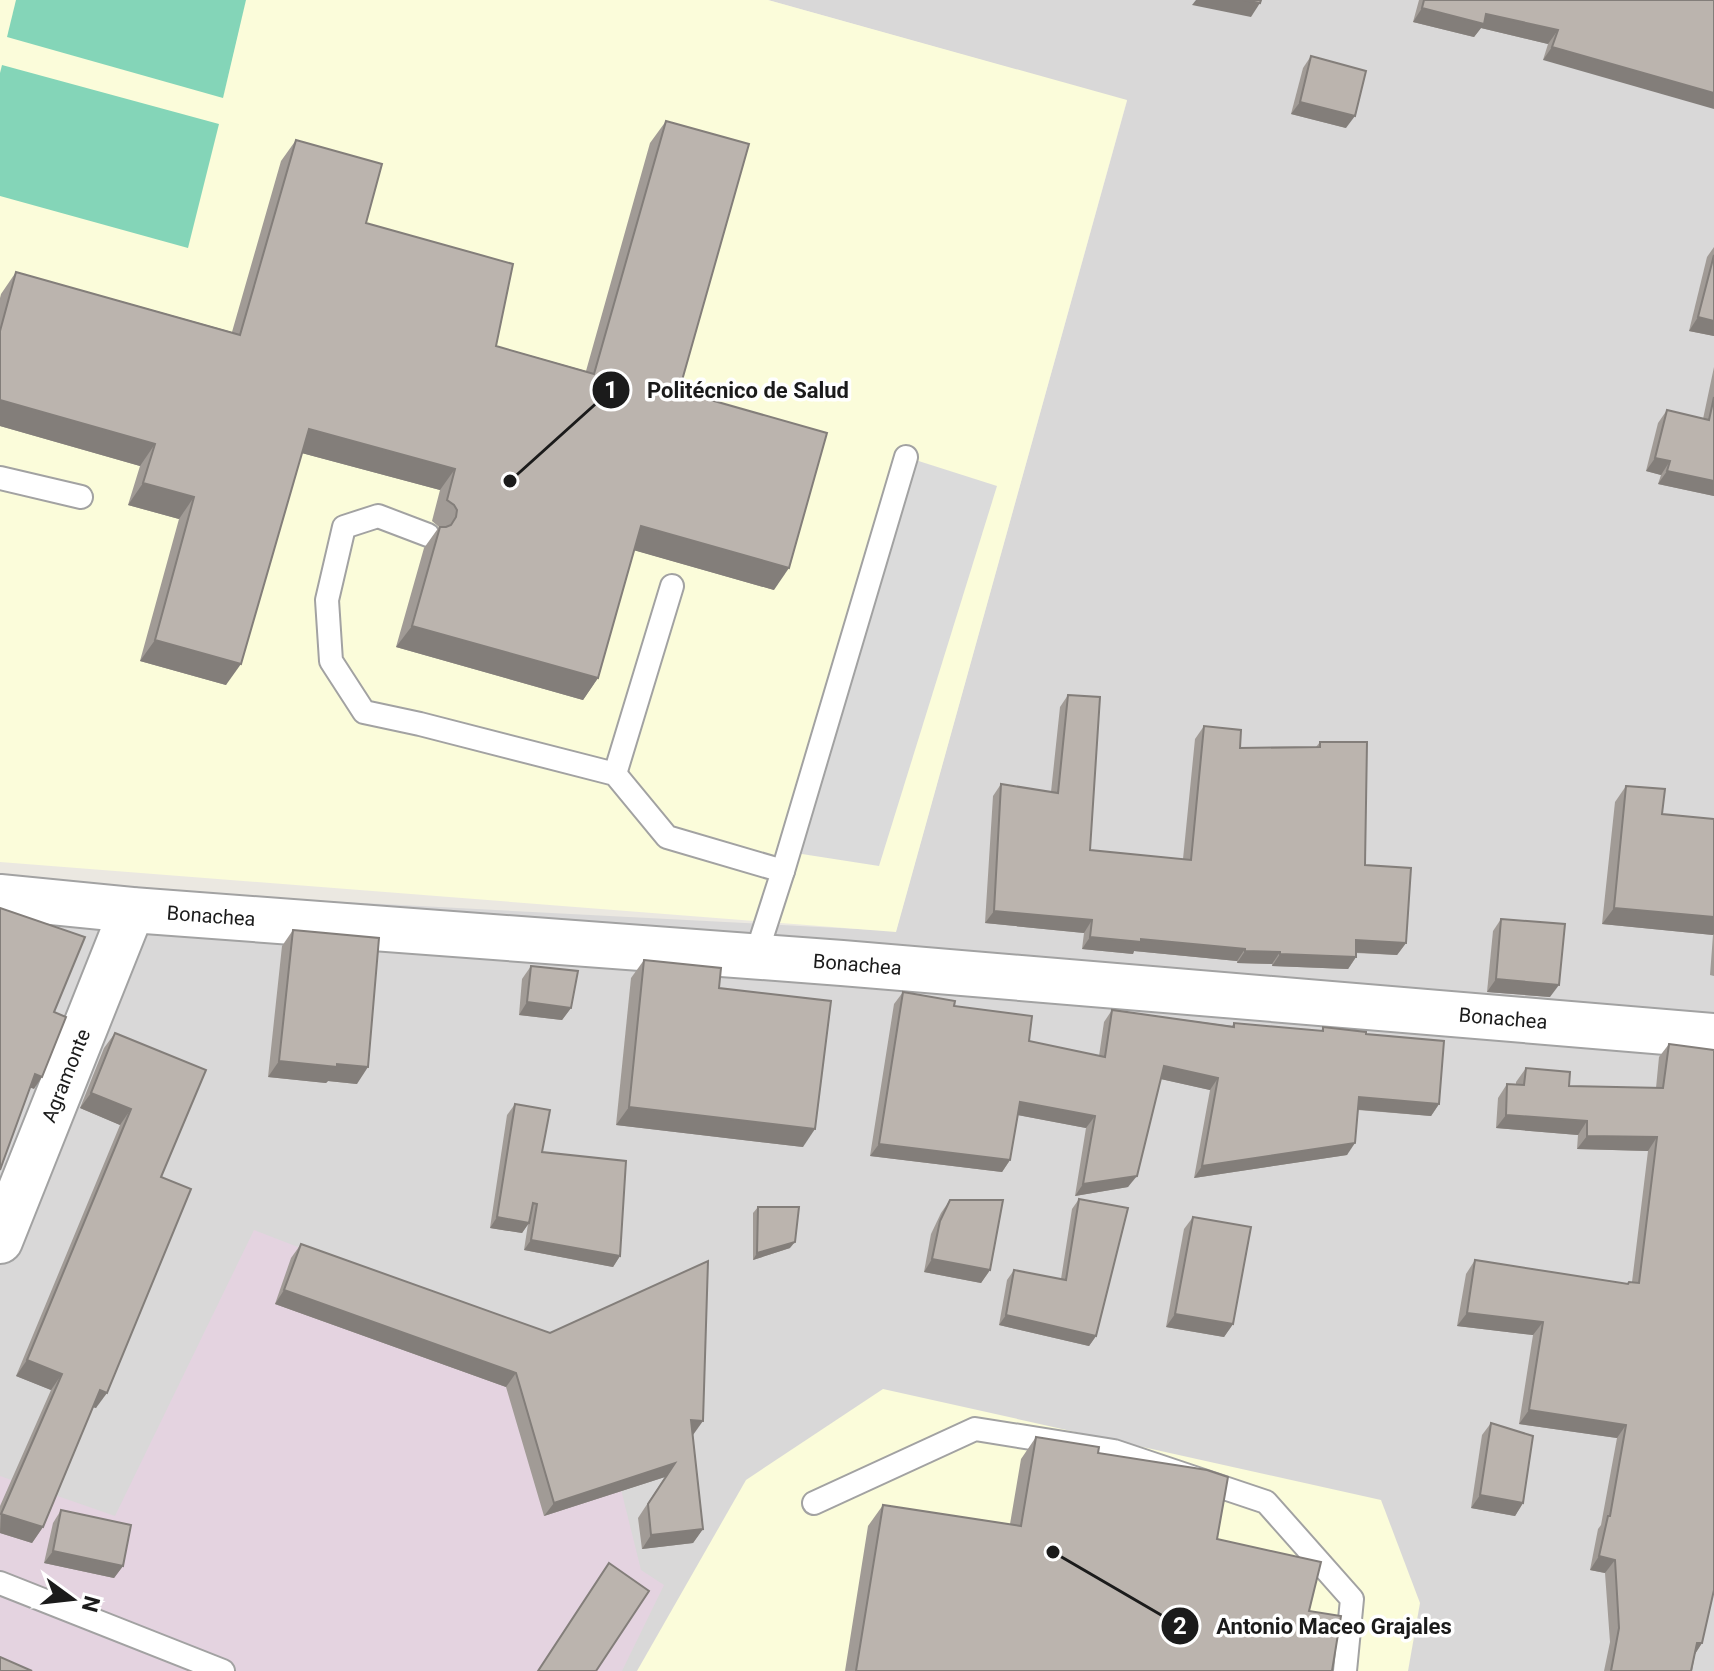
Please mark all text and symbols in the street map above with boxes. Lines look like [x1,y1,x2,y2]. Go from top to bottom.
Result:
callout: Politécnico de Salud [591,367,865,413]
text: 1 [604,376,618,404]
text: Politécnico de Salud [647,378,849,403]
street label: Bonachea [166,901,256,931]
street label: Bonachea [812,949,903,980]
street label: Bonachea [1458,1003,1548,1034]
street label: Agramonte [37,1025,95,1126]
north arrow [32,1559,112,1639]
text: N [77,1593,105,1615]
callout: Antonio Maceo Grajales [1160,1603,1468,1649]
text: 2 [1173,1612,1187,1640]
text: Antonio Maceo Grajales [1216,1614,1452,1639]

